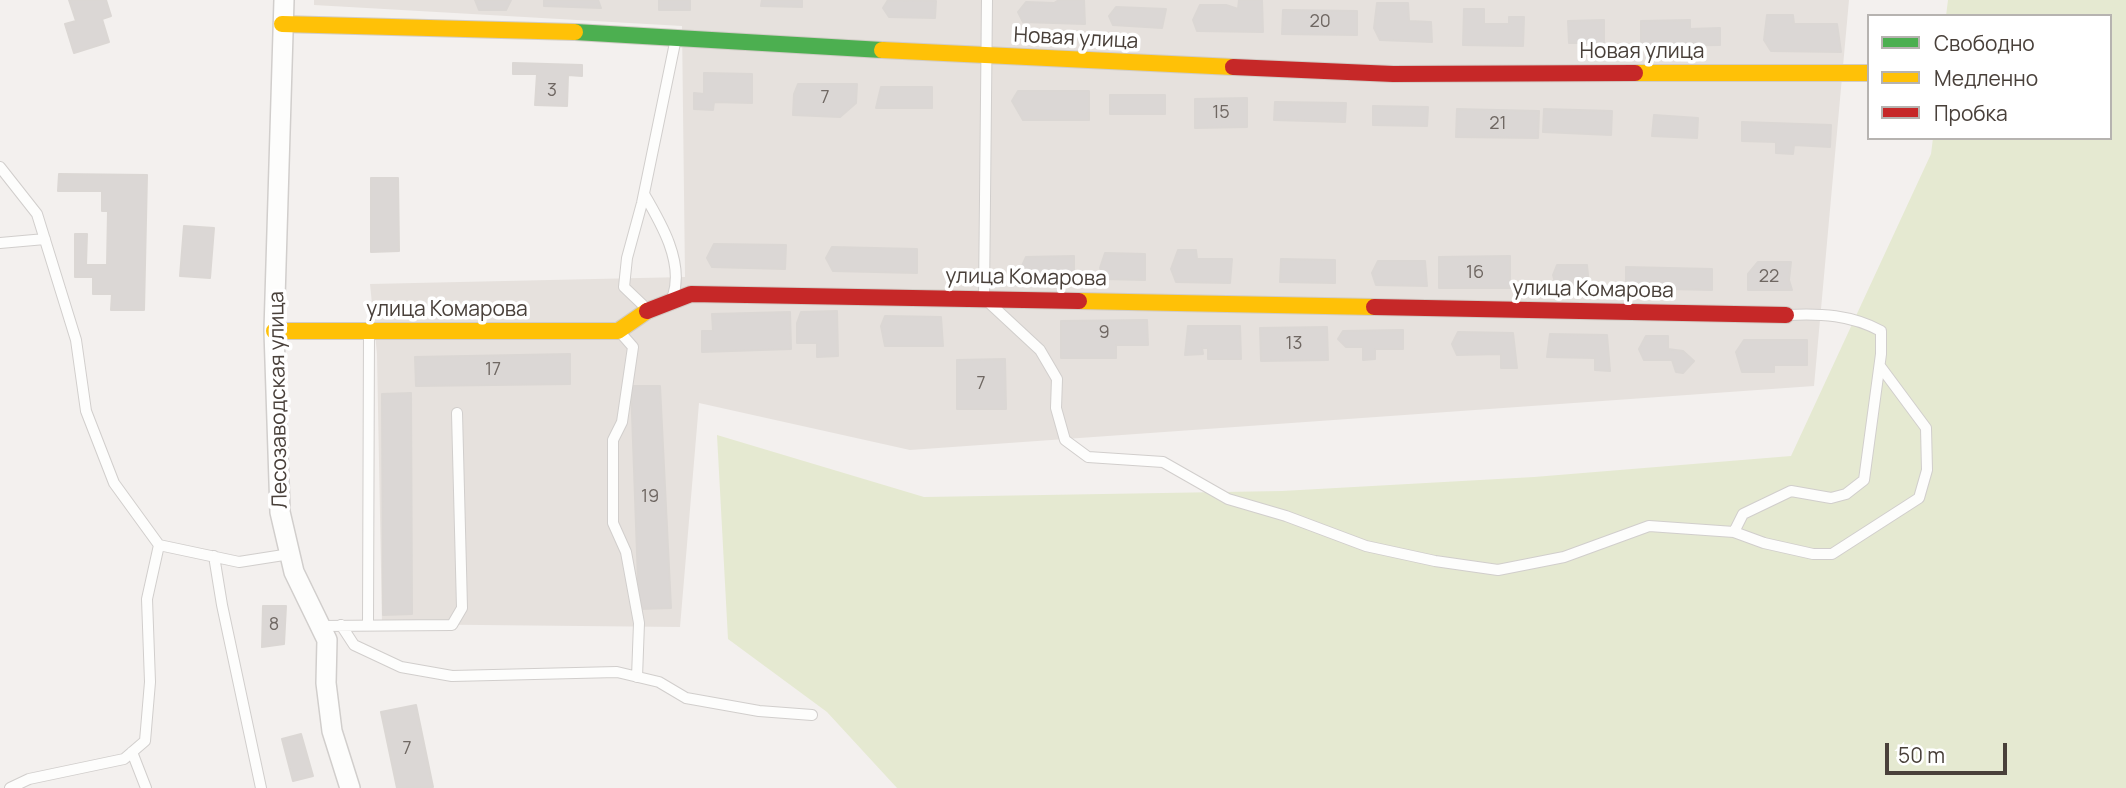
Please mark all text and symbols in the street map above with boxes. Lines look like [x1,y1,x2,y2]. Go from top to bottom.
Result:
house number: 20 [1309,11,1331,33]
legend [1867,14,2112,140]
street label: Новая улица [1013,23,1139,55]
text: Свободно [1934,29,2035,57]
street label: Новая улица [1580,39,1704,65]
text: Медленно [1934,64,2038,92]
house number: 3 [547,80,557,102]
house number: 7 [820,87,830,109]
text: Пробка [1934,99,2008,127]
house number: 15 [1212,102,1230,124]
house number: 21 [1489,113,1507,135]
house number: 16 [1466,262,1484,284]
street label: улица Комарова [945,264,1107,292]
house number: 22 [1759,266,1779,288]
street label: улица Комарова [1512,276,1674,304]
street label: Лесозаводская улица [265,291,293,509]
street label: улица Комарова [366,297,528,323]
house number: 9 [1098,322,1110,344]
house number: 13 [1286,333,1302,355]
house number: 17 [485,359,501,381]
house number: 7 [976,373,986,395]
house number: 19 [641,486,659,508]
house number: 8 [269,614,279,636]
scale bar [1888,728,2010,772]
house number: 7 [402,738,412,760]
text: 50 m [1898,741,1945,769]

